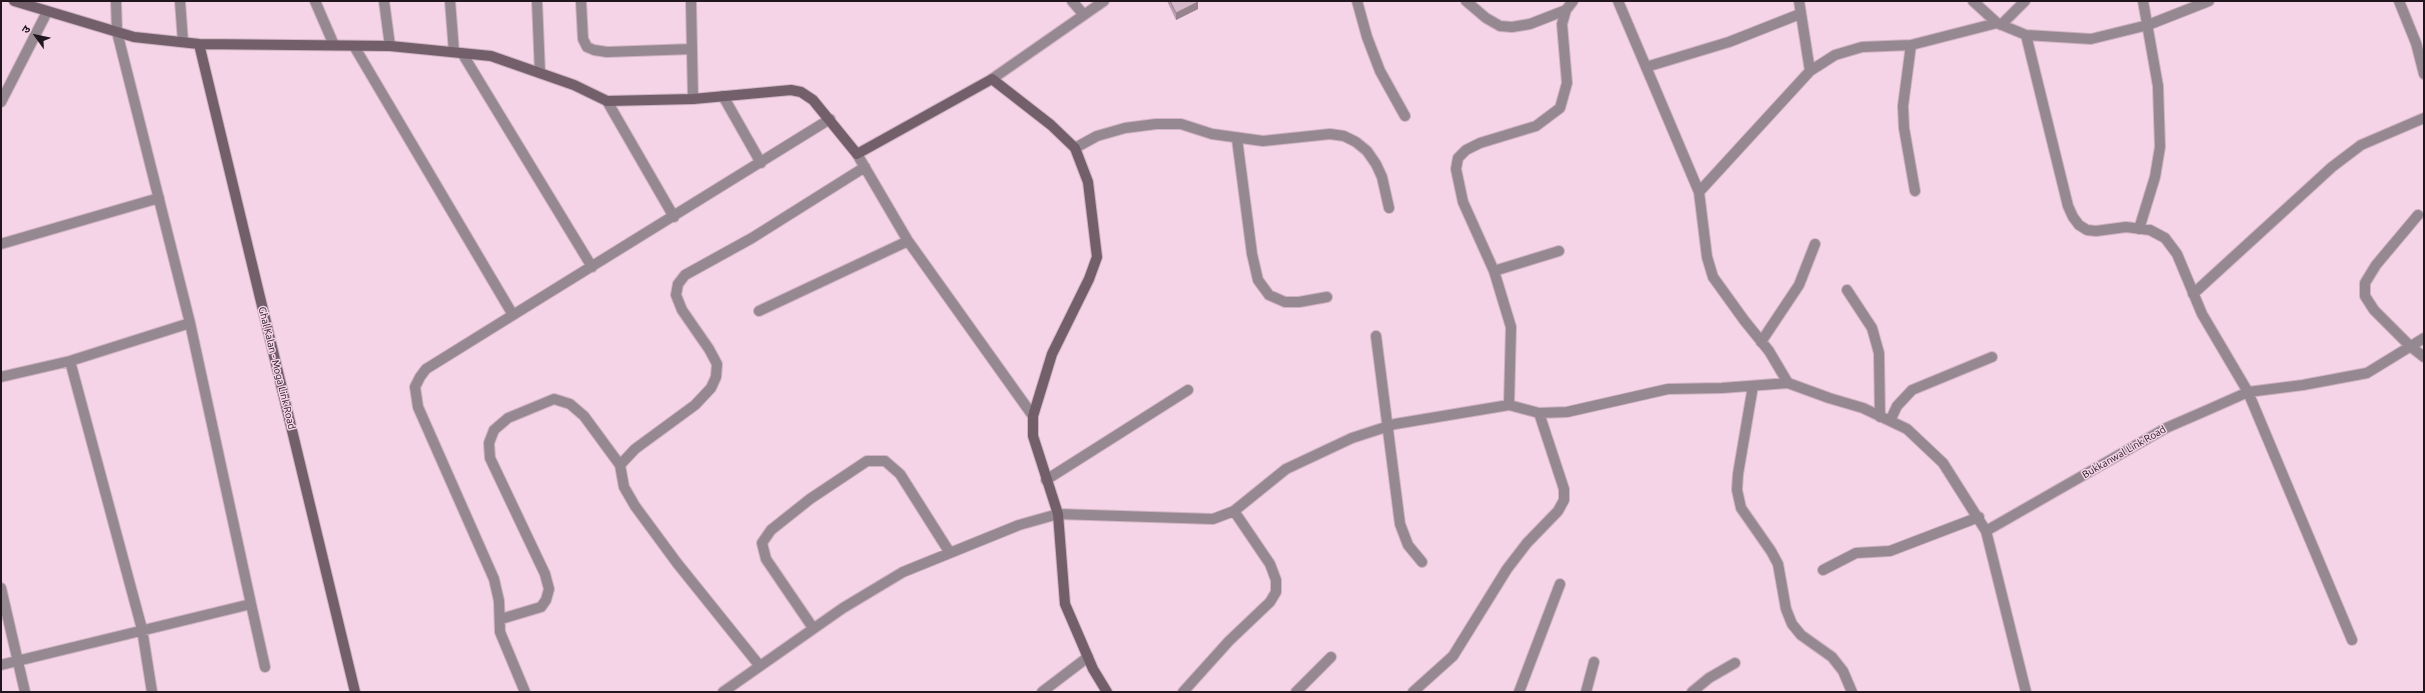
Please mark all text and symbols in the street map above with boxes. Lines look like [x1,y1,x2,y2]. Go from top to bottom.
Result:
north arrow [16,16,56,56]
text: उ [19,23,33,35]
street label: Ghal Kalan - Moga Link Road [256,305,298,431]
street label: Bukkanwal Link Road [2080,423,2168,481]

